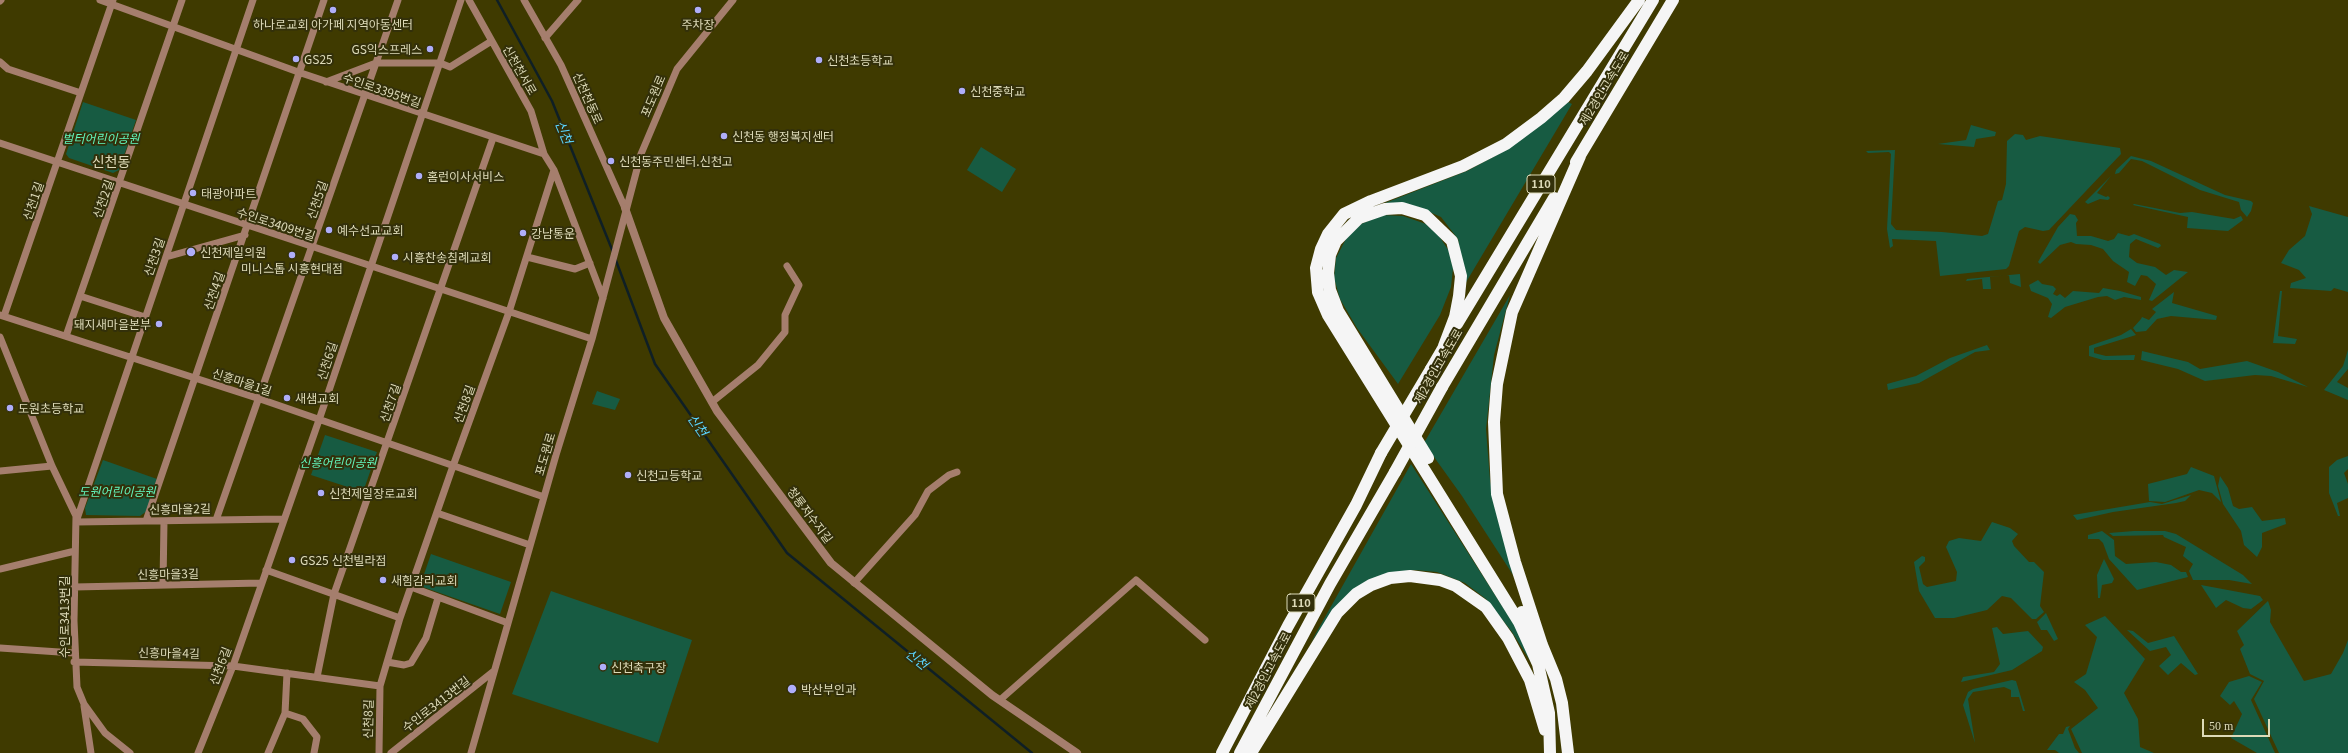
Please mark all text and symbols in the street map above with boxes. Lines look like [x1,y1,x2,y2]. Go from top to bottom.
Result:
marker: 하나로교회 아가페 지역아동센터 [328,5,338,15]
marker: 주차장 [693,5,703,15]
place label: 하나로교회 아가페 지역아동센터 [253,17,413,31]
place label: 주차장 [681,17,715,31]
place label: GS익스프레스 [351,42,422,56]
street label: 신천천서로 [500,42,540,98]
marker: GS익스프레스 [425,44,435,54]
street label: 제2경인고속도로 [1576,48,1632,128]
place label: GS25 [304,52,333,66]
place label: 신천초등학교 [827,53,893,67]
marker: GS25 [291,54,301,64]
marker: 신천초등학교 [814,55,824,65]
street label: 수인로3395번길 [341,70,423,110]
street label: 신천천동로 [570,70,606,126]
street label: 포도원로 [638,73,668,119]
place label: 신천중학교 [970,84,1025,98]
marker: 신천중학교 [957,86,967,96]
water label: 신천 [552,118,576,146]
place label: 신천동 행정복지센터 [732,129,834,143]
park label: 벌터어린이공원 [62,131,140,145]
marker: 신천동 행정복지센터 [719,131,729,141]
district label: 신천동 [92,154,130,170]
place label: 신천동주민센터.신천고 [619,154,733,168]
marker: 신천동주민센터.신천고 [606,156,616,166]
place label: 홈런이사서비스 [427,169,504,183]
marker: 홈런이사서비스 [414,171,424,181]
road number: 110 [1527,175,1555,193]
street label: 신천2길 [90,178,116,220]
street label: 신천5길 [304,179,330,221]
street label: 신천1길 [20,180,46,222]
place label: 태광아파트 [201,186,256,200]
marker: 태광아파트 [188,188,198,198]
street label: 수인로3409번길 [235,205,317,243]
place label: 예수선교교회 [337,223,403,237]
marker: 예수선교교회 [324,225,334,235]
place label: 강남통운 [531,226,575,240]
marker: 강남통운 [518,228,528,238]
street label: 신천3길 [141,236,167,278]
place label: 신천제일의원 [200,245,266,259]
marker: 신천제일의원 [185,246,197,258]
marker: 미니스톱 시흥현대점 [287,250,297,260]
place label: 시흥찬송침례교회 [403,250,491,264]
marker: 시흥찬송침례교회 [390,252,400,262]
place label: 미니스톱 시흥현대점 [241,261,343,275]
street label: 신천4길 [201,270,227,312]
place label: 돼지새마을본부 [74,317,151,331]
marker: 돼지새마을본부 [154,319,164,329]
street label: 제2경인고속도로 [1411,326,1465,406]
street label: 신천6길 [314,340,340,382]
street label: 신흥마을1길 [210,366,274,398]
street label: 신천7길 [377,382,403,424]
street label: 신천8길 [450,383,478,425]
place label: 새샘교회 [295,391,339,405]
marker: 새샘교회 [282,393,292,403]
place label: 도원초등학교 [18,401,84,415]
marker: 도원초등학교 [5,403,15,413]
water label: 신천 [685,411,711,439]
street label: 포도원로 [532,431,558,477]
park label: 신흥어린이공원 [299,455,377,469]
place label: 신천고등학교 [636,468,702,482]
marker: 신천고등학교 [623,470,633,480]
park label: 도원어린이공원 [78,484,156,498]
street label: 청룡저수지길 [784,484,836,546]
place label: 신천제일장로교회 [329,486,417,500]
marker: 신천제일장로교회 [316,488,326,498]
street label: 신흥마을2길 [149,501,211,517]
place label: GS25 신천빌라점 [300,553,387,567]
marker: GS25 신천빌라점 [287,555,297,565]
street label: 신흥마을3길 [137,566,199,582]
place label: 새힘감리교회 [391,573,457,587]
marker: 새힘감리교회 [378,575,388,585]
street label: 수인로3413번길 [57,576,71,658]
road number: 110 [1287,594,1315,612]
street label: 제2경인고속도로 [1242,630,1294,710]
street label: 신흥마을4길 [138,645,200,661]
street label: 신천6길 [206,645,234,687]
water label: 신천 [903,645,931,673]
place label: 신천축구장 [611,660,666,674]
marker: 신천축구장 [598,662,608,672]
street label: 수인로3413번길 [399,673,473,735]
place label: 박산부인과 [801,682,856,696]
marker: 박산부인과 [786,683,798,695]
street label: 신천8길 [360,699,376,739]
scale bar [2204,711,2272,737]
text: 50 m [2209,719,2233,733]

